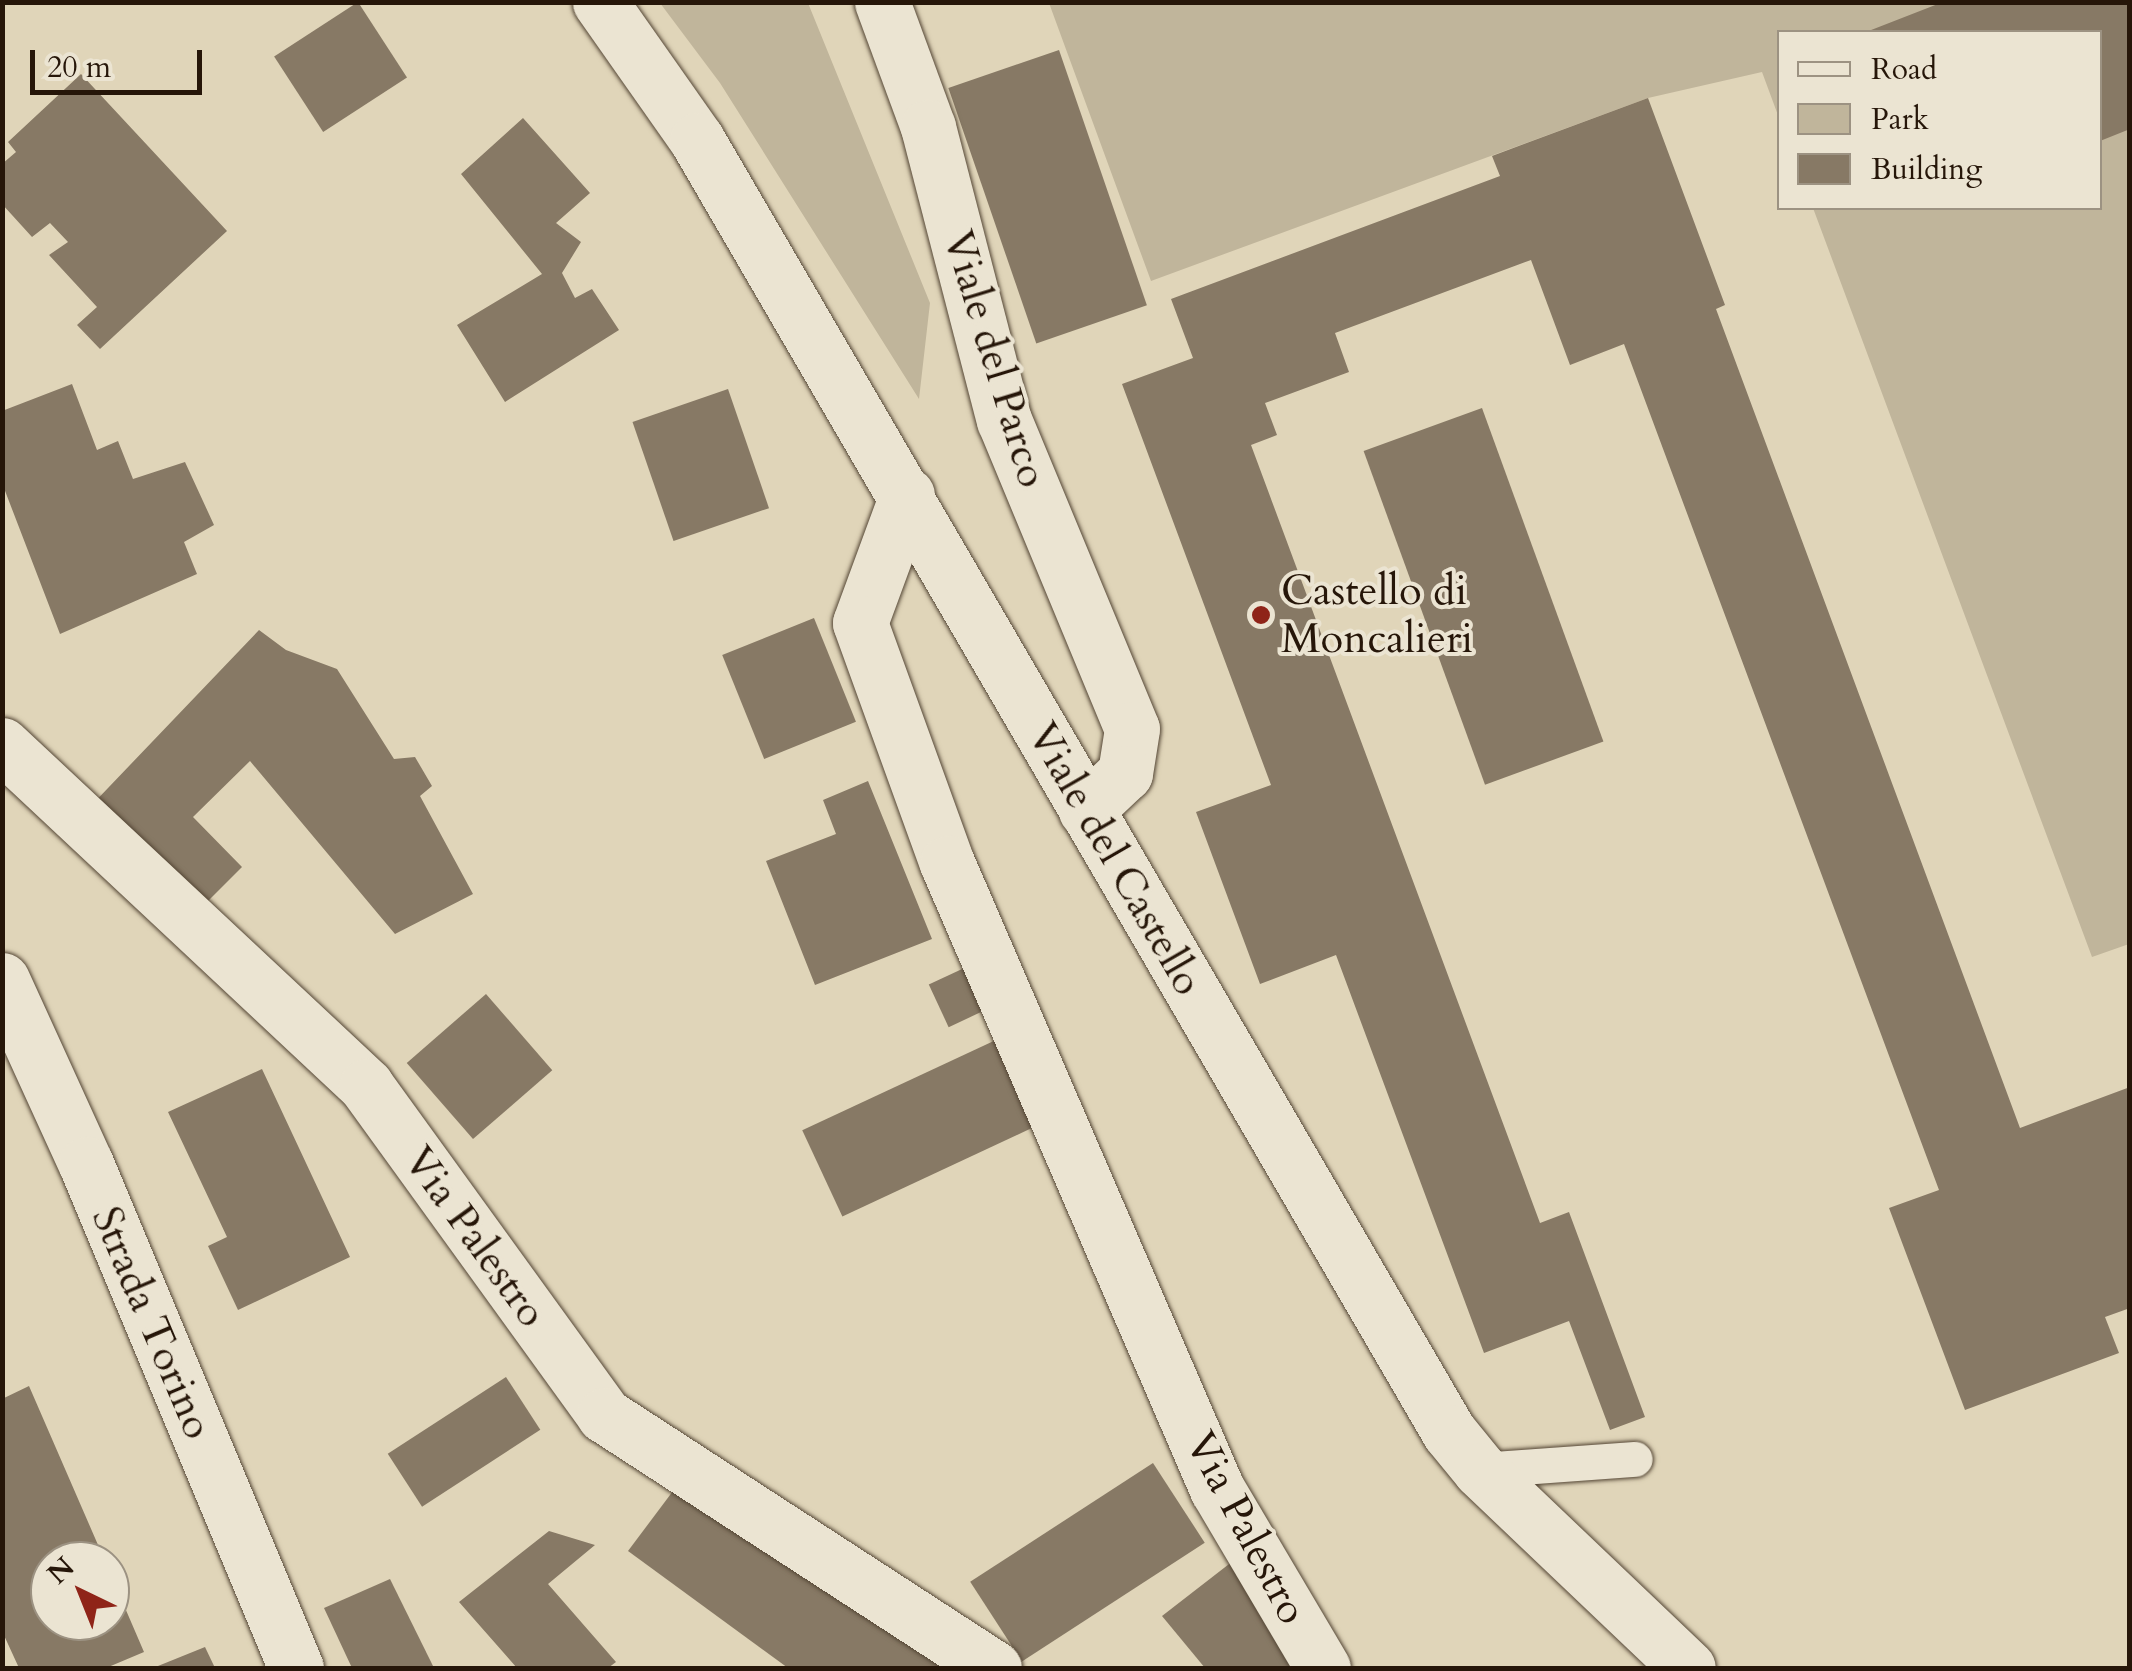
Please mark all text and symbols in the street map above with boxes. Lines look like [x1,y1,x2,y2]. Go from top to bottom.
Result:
scale bar [35,30,208,92]
legend [1777,30,2102,210]
text: 20 m [47,47,111,88]
text: Road [1871,49,1937,90]
text: Park [1871,99,1929,140]
text: Building [1871,149,1982,190]
street label: Viale del Parco [932,225,1058,493]
place label: Castello di Moncalieri [1281,566,1473,664]
marker: Castello di Moncalieri [1250,604,1272,626]
street label: Viale del Castello [1017,714,1213,1004]
street label: Via Palestro [393,1137,557,1337]
street label: Strada Torino [81,1200,223,1446]
street label: Via Palestro [1174,1423,1318,1633]
north arrow [30,1541,130,1641]
text: N [39,1548,83,1593]

